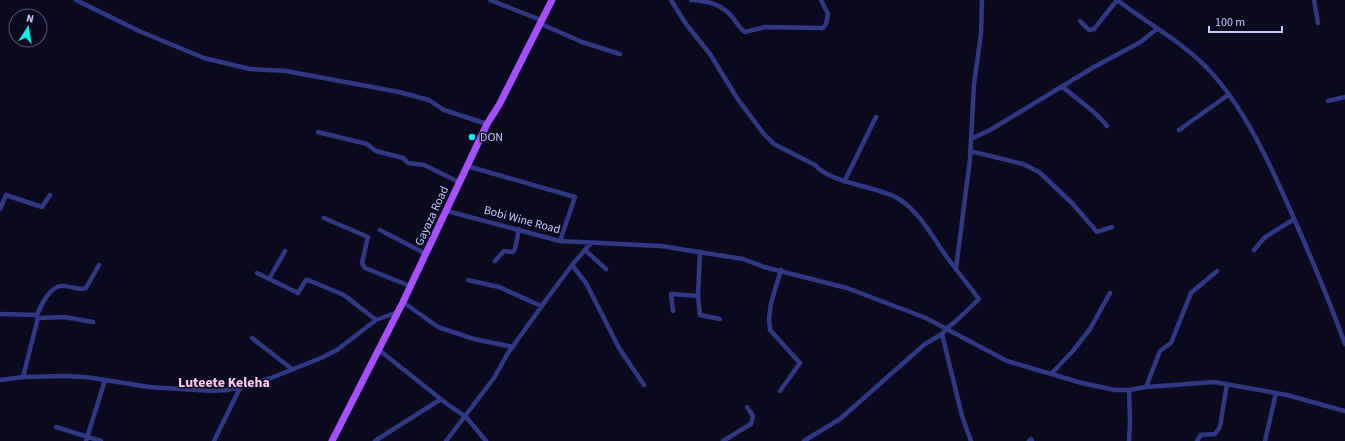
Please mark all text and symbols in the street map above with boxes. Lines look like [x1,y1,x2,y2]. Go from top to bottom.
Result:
north arrow [8,8,48,48]
scale bar [1209,8,1282,34]
text: N [25,11,35,27]
text: 100 m [1215,14,1245,31]
place label: DON [480,129,503,146]
marker: DON [467,132,477,142]
street label: Gayaza Road [411,183,453,249]
street label: Bobi Wine Road [482,202,562,238]
district label: Luteete Keleha [178,373,270,393]

